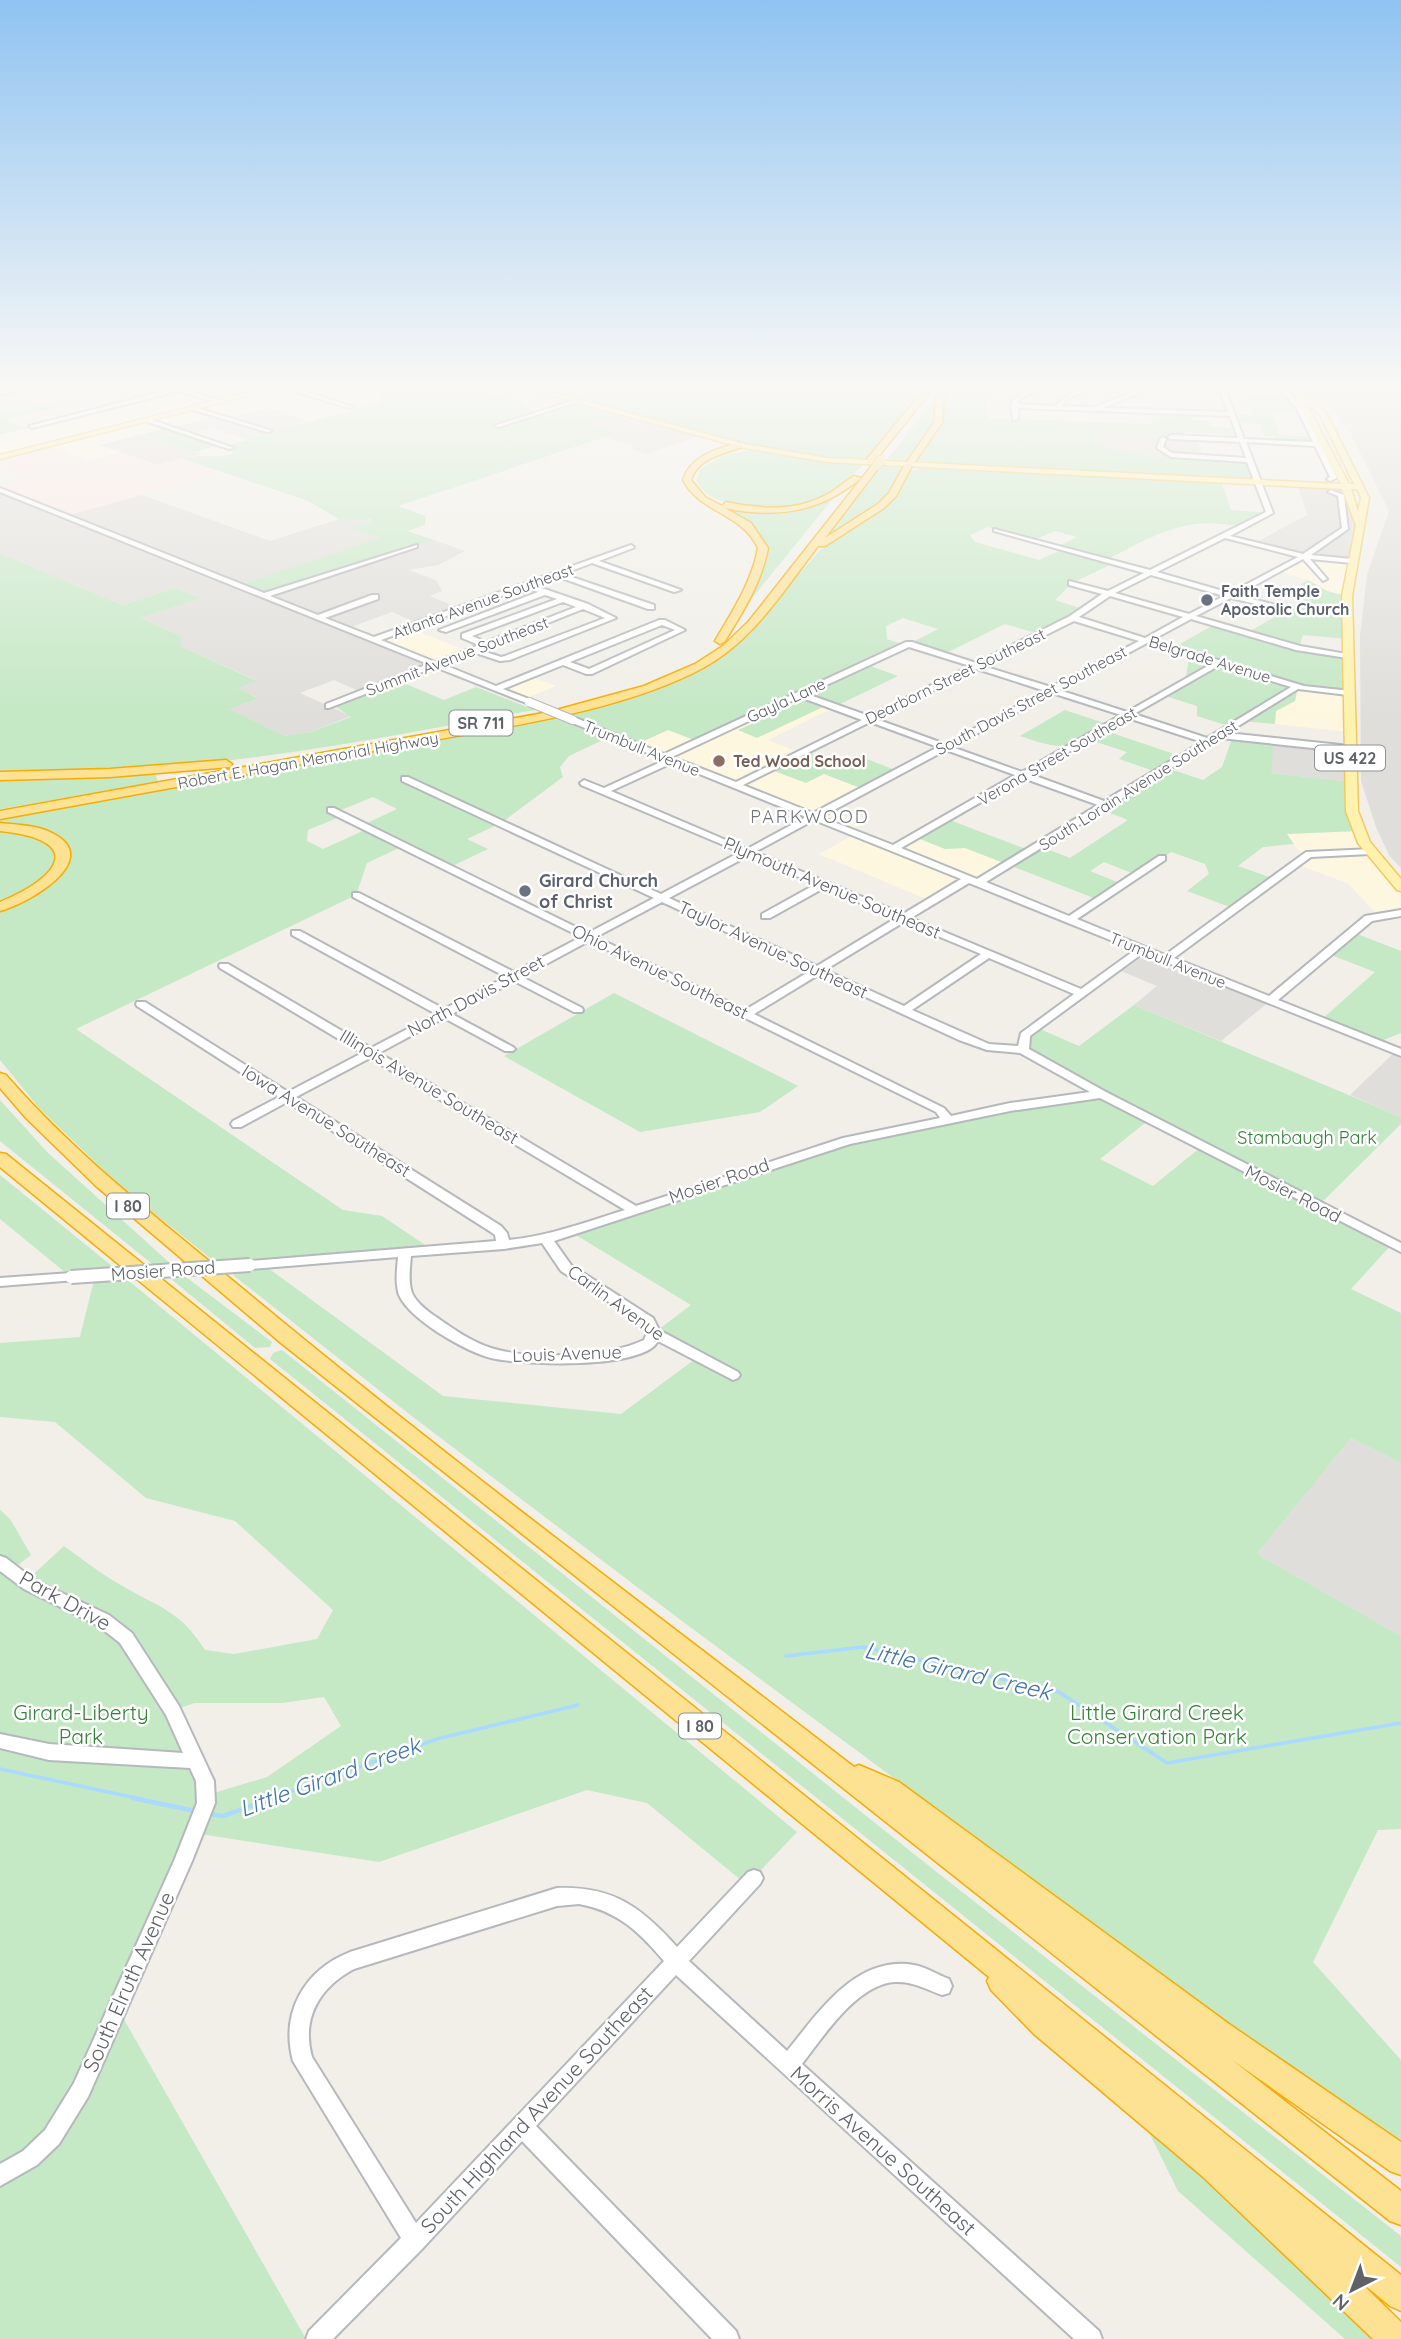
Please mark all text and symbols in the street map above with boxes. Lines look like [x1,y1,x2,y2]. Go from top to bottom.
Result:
street label: Atlanta Avenue Southeast [390,559,576,643]
place label: Faith Temple Apostolic Church [1221,581,1349,619]
marker: Faith Temple Apostolic Church [1199,592,1215,608]
street label: Summit Avenue Southeast [363,612,551,700]
street label: Dearborn Street Southeast [862,624,1048,728]
street label: Belgrade Avenue [1147,631,1273,687]
street label: South Davis Street Southeast [932,641,1130,759]
street label: Gayla Lane [744,673,828,727]
street label: Verona Street Southeast [974,702,1140,810]
road number: SR 711 [449,710,512,736]
street label: South Lorain Avenue Southeast [1035,715,1241,855]
street label: Trumbull Avenue [581,716,703,780]
street label: Robert E. Hagan Memorial Highway [176,727,440,793]
road number: US 422 [1315,746,1385,771]
place label: Ted Wood School [733,751,866,771]
marker: Ted Wood School [711,753,727,769]
district label: PARKWOOD [750,805,870,828]
street label: Plymouth Avenue Southeast [720,831,944,944]
place label: Girard Church of Christ [539,869,658,913]
marker: Girard Church of Christ [517,883,533,899]
street label: Taylor Avenue Southeast [675,895,872,1004]
street label: Ohio Avenue Southeast [568,919,752,1024]
street label: Trumbull Avenue [1107,928,1229,992]
street label: North Davis Street [403,950,548,1041]
street label: Illinois Avenue Southeast [336,1024,523,1149]
street label: Iowa Avenue Southeast [238,1059,415,1182]
park label: Stambaugh Park [1237,1126,1377,1149]
street label: Mosier Road [666,1153,772,1208]
street label: Mosier Road [1241,1160,1345,1228]
road number: I 80 [107,1194,149,1218]
street label: Mosier Road [110,1255,216,1286]
street label: Carlin Avenue [563,1260,669,1346]
street label: Louis Avenue [512,1340,622,1367]
street label: Park Drive [15,1564,116,1636]
water label: Little Girard Creek [862,1635,1056,1706]
park label: Girard-Liberty Park [13,1699,149,1749]
park label: Little Girard Creek Conservation Park [1067,1699,1247,1749]
road number: I 80 [679,1714,721,1738]
water label: Little Girard Creek [235,1730,426,1823]
street label: South Elruth Avenue [77,1887,180,2076]
street label: South Highland Avenue Southeast [415,1980,658,2238]
street label: Morris Avenue Southeast [785,2060,982,2241]
north arrow [1317,2255,1387,2325]
text: N [1327,2289,1354,2316]

